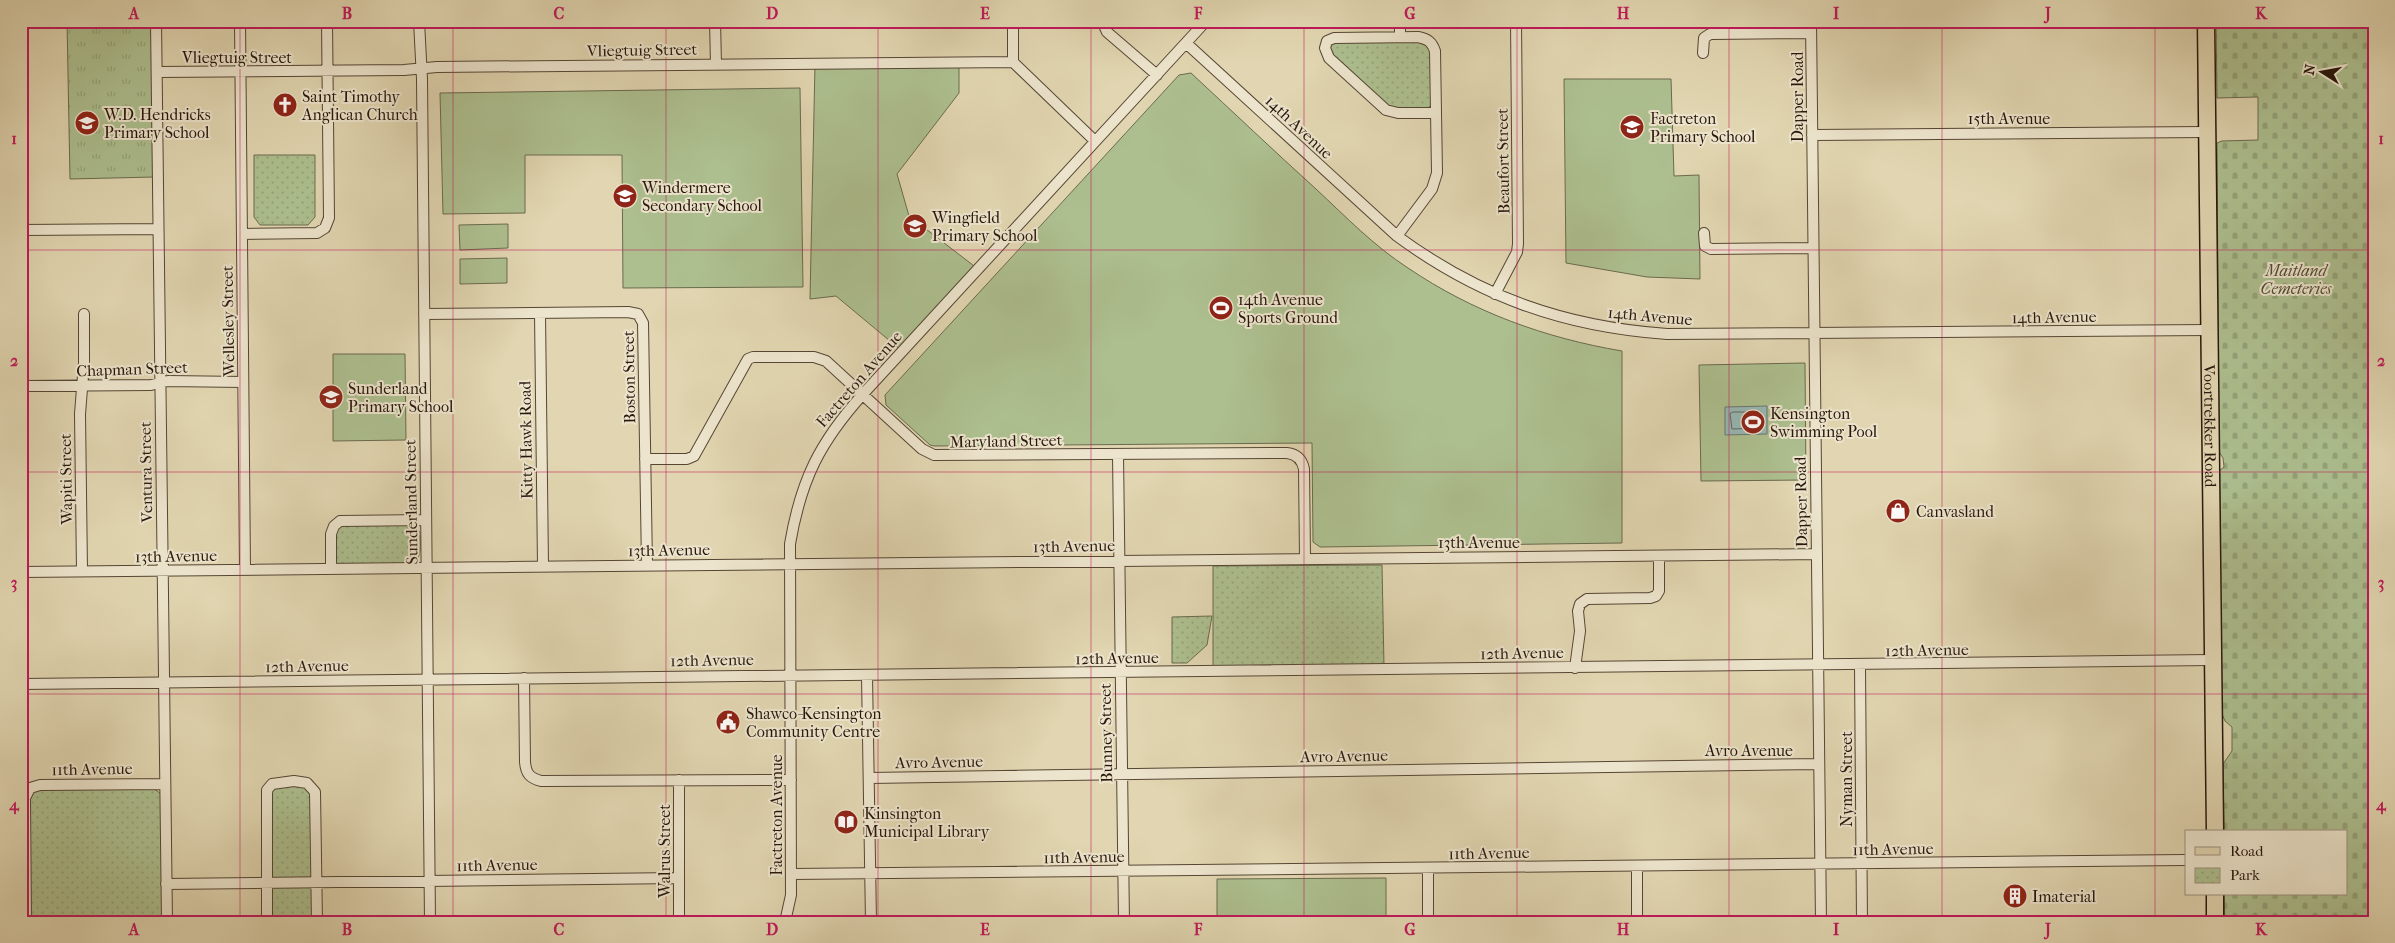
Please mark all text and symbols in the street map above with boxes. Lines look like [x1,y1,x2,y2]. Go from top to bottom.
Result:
text: A [128,4,140,23]
text: B [342,4,352,23]
text: C [554,4,565,23]
text: D [766,4,778,23]
text: E [980,4,990,23]
text: F [1193,4,1203,23]
text: G [1404,4,1416,23]
text: H [1617,4,1630,23]
text: I [1833,4,1840,23]
text: J [2043,4,2051,24]
text: K [2255,4,2268,23]
street label: Vliegtuig Street [586,40,697,60]
street label: Vliegtuig Street [181,48,292,67]
north arrow [2298,48,2348,98]
street label: Dapper Road [1788,51,1807,142]
text: N [2300,62,2319,76]
place label: Saint Timothy Anglican Church [301,87,418,124]
street label: 14th Avenue [1261,91,1337,163]
church icon: Saint Timothy Anglican Church [272,92,298,118]
place label: W.D. Hendricks Primary School [103,105,211,142]
street label: Beaufort Street [1493,108,1513,214]
place label: Factreton Primary School [1650,109,1756,146]
street label: 15th Avenue [1968,109,2050,128]
school or university icon: W.D. Hendricks Primary School [74,110,100,136]
school or university icon: Factreton Primary School [1619,114,1645,140]
text: 1 [11,129,17,148]
text: 1 [2378,129,2384,148]
place label: Windermere Secondary School [641,178,763,215]
school or university icon: Windermere Secondary School [612,183,638,209]
place label: Wingfield Primary School [931,208,1038,245]
school or university icon: Wingfield Primary School [902,213,928,239]
park label: Maitland Cemeteries [2261,261,2333,298]
street label: Wellesley Street [218,265,238,378]
place label: 14th Avenue Sports Ground [1238,290,1338,327]
sports icon: 14th Avenue Sports Ground [1208,295,1234,321]
street label: 14th Avenue [1607,303,1693,329]
street label: 14th Avenue [2011,307,2097,327]
street label: Factreton Avenue [812,327,906,431]
street label: Boston Street [619,330,639,424]
text: 2 [10,351,18,370]
text: 2 [2377,351,2385,370]
street label: Chapman Street [76,358,188,380]
street label: Voortrekker Road [2200,363,2221,488]
place label: Sunderland Primary School [348,379,454,416]
street label: Kitty Hawk Road [515,380,537,499]
school or university icon: Sunderland Primary School [318,384,344,410]
place label: Kensington Swimming Pool [1770,404,1878,441]
sports icon: Kensington Swimming Pool [1740,409,1766,435]
street label: Ventura Street [136,421,156,524]
street label: Maryland Street [949,431,1063,451]
street label: Wapiti Street [56,433,76,526]
street label: Sunderland Street [400,439,422,565]
street label: Dapper Road [1791,456,1811,548]
shop icon: Canvasland [1885,498,1911,524]
place label: Canvasland [1916,502,1994,521]
street label: 13th Avenue [1438,533,1520,552]
street label: 13th Avenue [1033,536,1115,556]
street label: 13th Avenue [628,540,710,560]
street label: 13th Avenue [135,546,217,566]
text: 3 [11,573,17,593]
text: 3 [2378,573,2384,593]
street label: 12th Avenue [1885,640,1969,660]
street label: 12th Avenue [1480,643,1564,663]
street label: 12th Avenue [1075,648,1159,668]
street label: 12th Avenue [670,650,754,670]
street label: 12th Avenue [265,656,349,676]
street label: Bunney Street [1096,683,1116,783]
place label: Shawco-Kensington Community Centre [746,704,882,741]
public building icon: Shawco-Kensington Community Centre [715,709,741,735]
street label: Nyman Street [1837,731,1856,827]
street label: Avro Avenue [1704,741,1793,760]
street label: Avro Avenue [1299,746,1388,766]
street label: Avro Avenue [894,752,983,772]
street label: Factreton Avenue [767,754,786,876]
street label: 11th Avenue [51,759,133,779]
text: 4 [8,795,20,815]
text: 4 [2375,795,2387,815]
street label: Walrus Street [655,804,674,899]
place label: Kinsington Municipal Library [864,804,990,841]
library icon: Kinsington Municipal Library [833,809,859,835]
legend [2185,830,2348,896]
street label: 11th Avenue [1852,839,1934,859]
text: Road [2230,842,2264,860]
street label: 11th Avenue [1448,843,1530,863]
street label: 11th Avenue [1043,847,1125,867]
street label: 11th Avenue [456,855,538,875]
text: Park [2230,866,2260,884]
building icon: Imaterial [2002,883,2028,909]
place label: Imaterial [2032,887,2097,906]
text: A [128,920,140,939]
text: B [342,920,352,939]
text: C [554,920,565,939]
text: D [766,920,778,939]
text: E [980,920,990,939]
text: F [1193,920,1203,939]
text: G [1404,920,1416,939]
text: H [1617,920,1630,939]
text: I [1833,920,1840,939]
text: J [2043,920,2051,940]
text: K [2255,920,2268,939]

